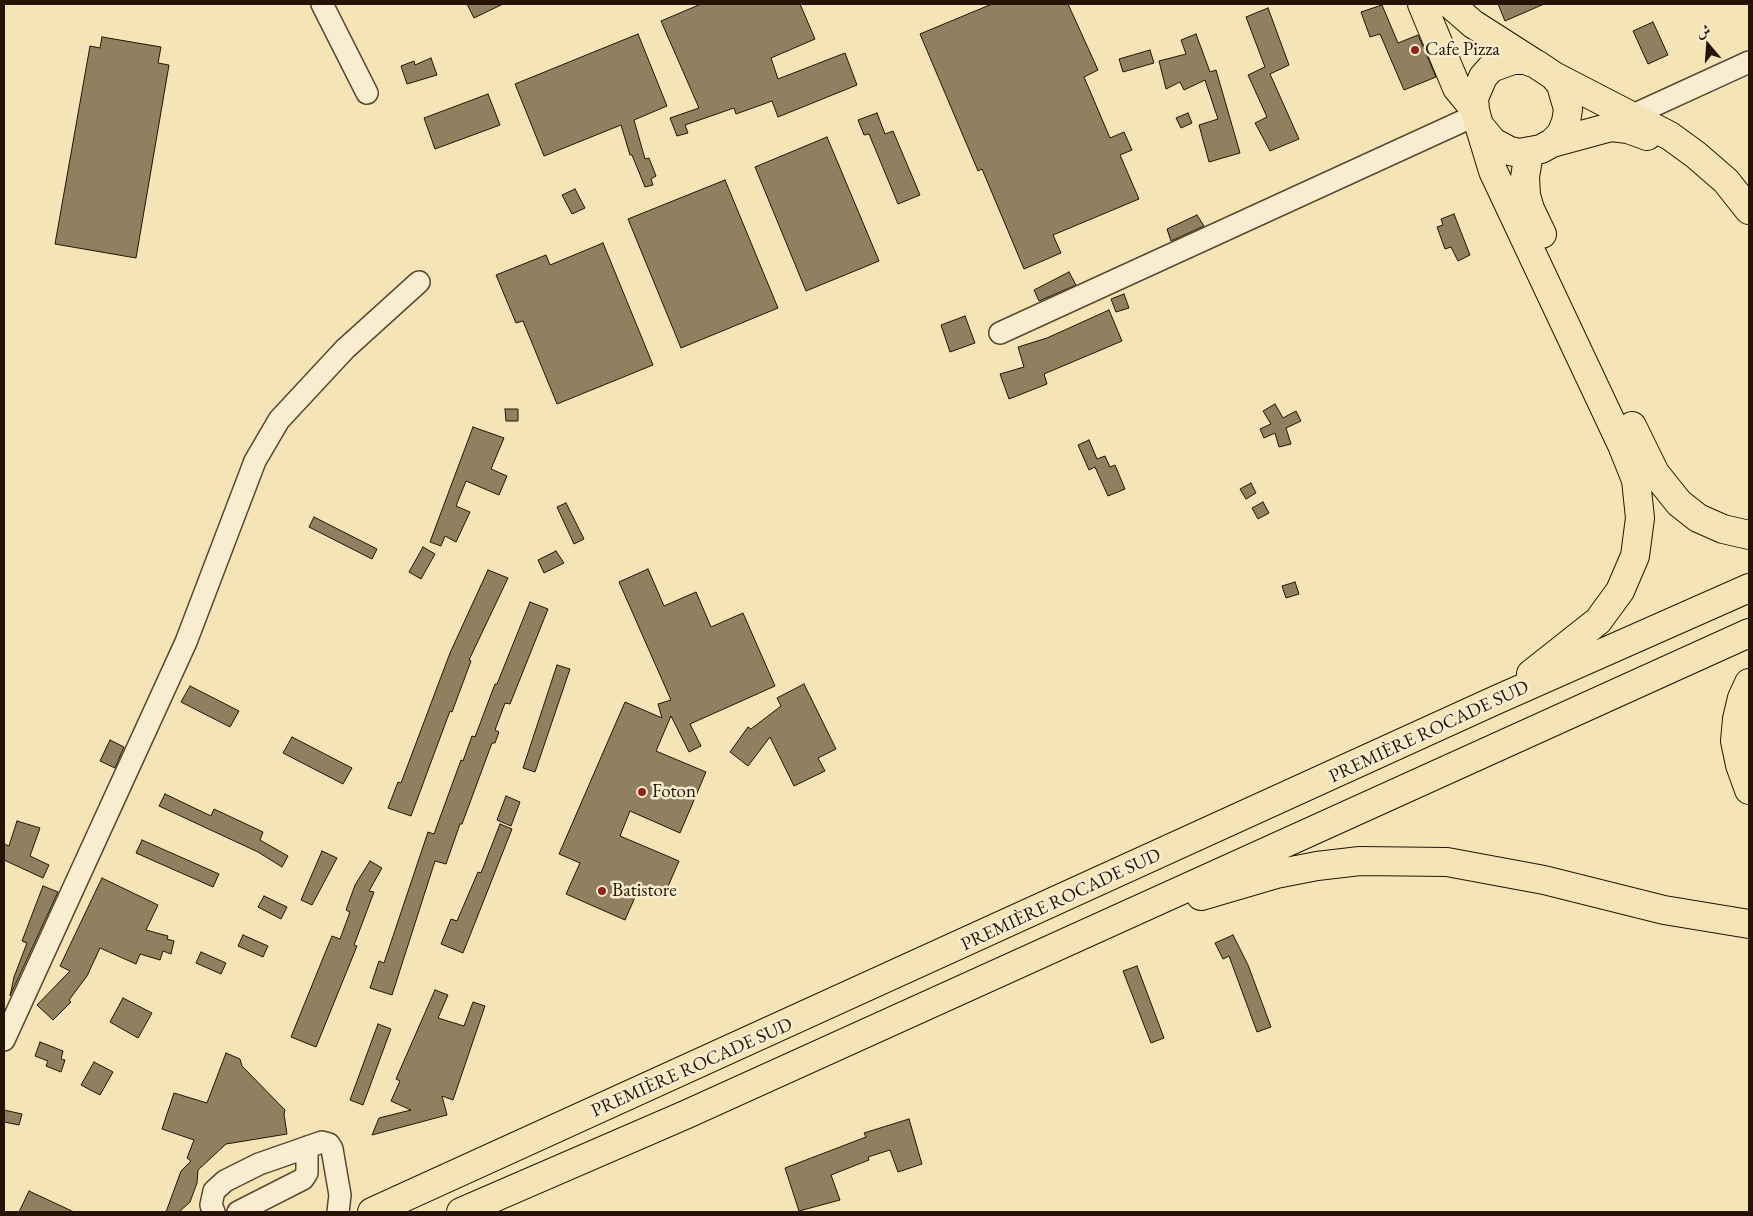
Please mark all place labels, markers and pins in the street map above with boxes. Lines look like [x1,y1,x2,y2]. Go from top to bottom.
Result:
place label: Cafe Pizza [1425,39,1500,61]
marker: Cafe Pizza [1409,44,1421,56]
place label: Foton [652,781,696,803]
marker: Foton [636,786,648,798]
place label: Batistore [612,880,677,902]
marker: Batistore [596,885,608,897]

